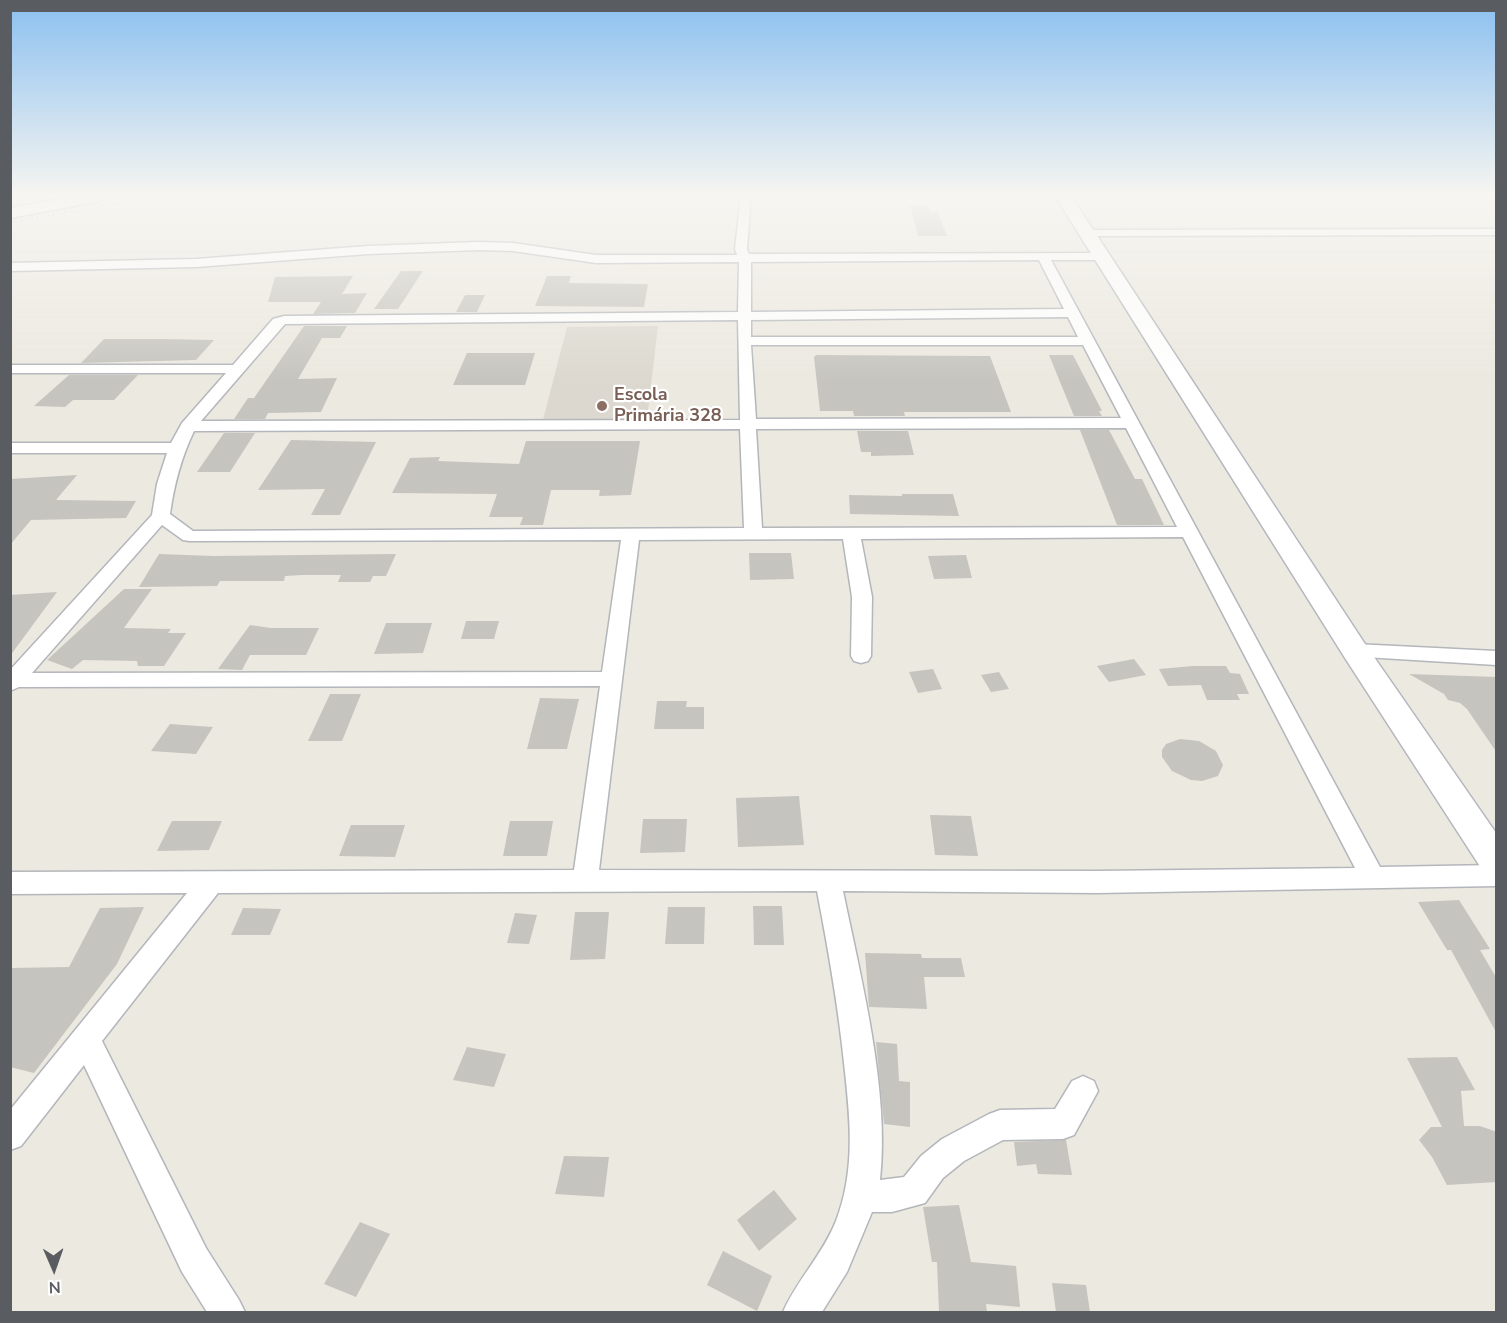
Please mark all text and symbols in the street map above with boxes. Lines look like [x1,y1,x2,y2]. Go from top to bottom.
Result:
place label: Escola Primária 328 [614,385,722,428]
marker: Escola Primária 328 [595,399,609,413]
north arrow [24,1239,84,1299]
text: N [48,1276,61,1298]

